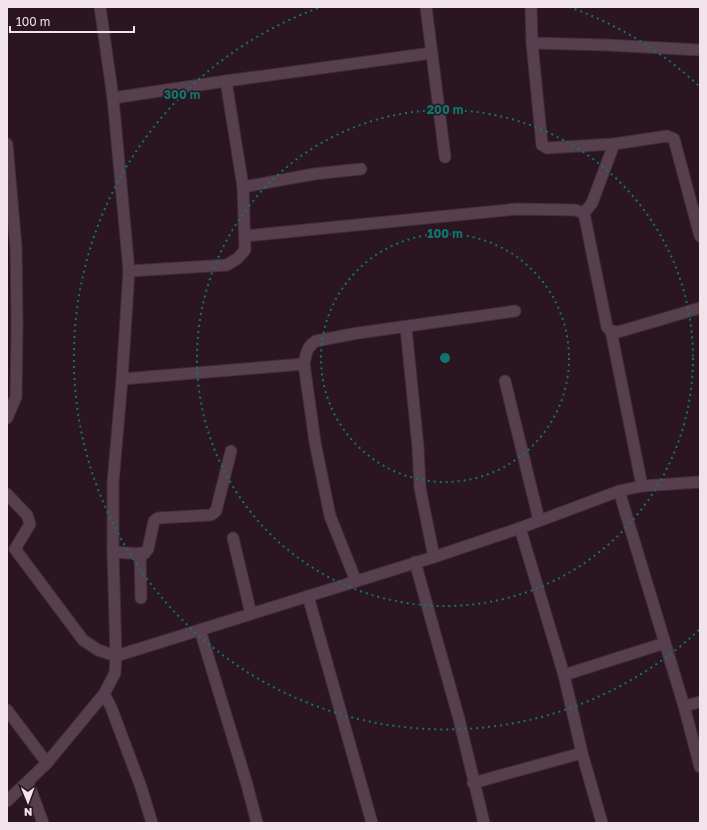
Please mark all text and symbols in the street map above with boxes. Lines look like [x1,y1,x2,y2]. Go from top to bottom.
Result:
scale bar [10,8,134,34]
text: 100 m [16,14,50,29]
text: 300 m [164,87,200,102]
text: 200 m [427,102,463,117]
text: 100 m [427,226,463,241]
centre of rings [438,351,452,365]
north arrow [8,782,48,822]
text: N [24,806,32,819]

